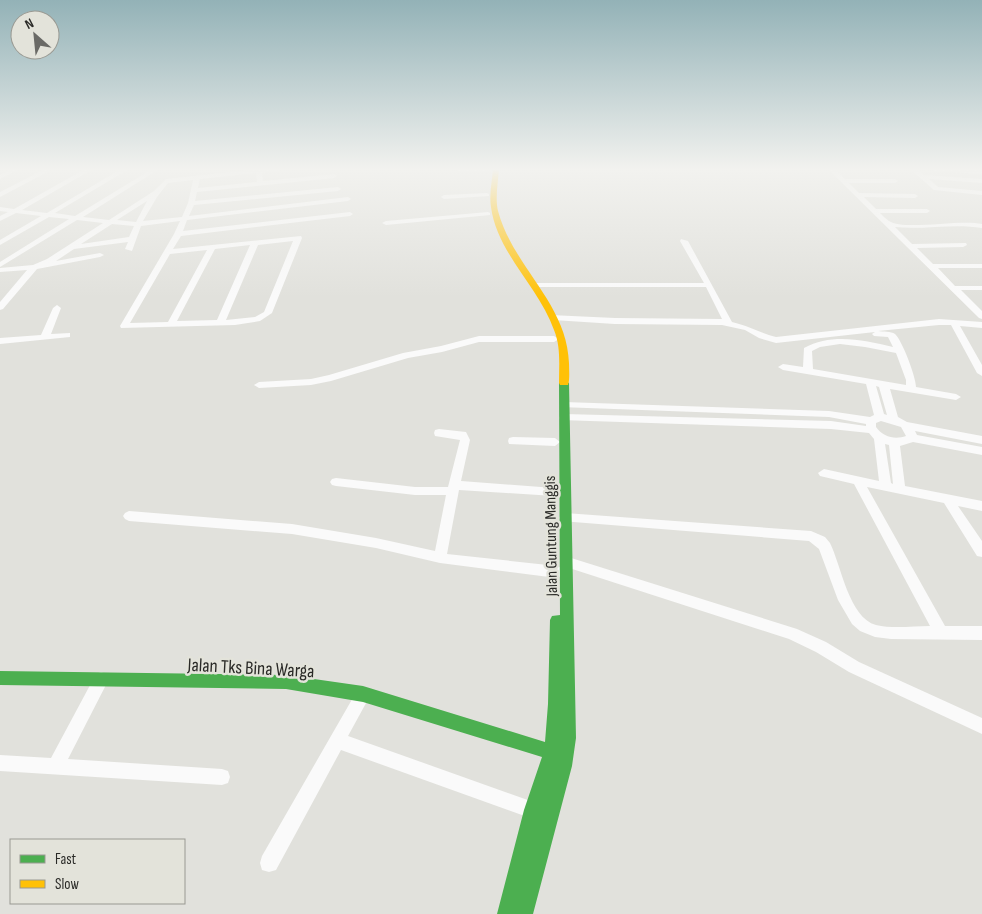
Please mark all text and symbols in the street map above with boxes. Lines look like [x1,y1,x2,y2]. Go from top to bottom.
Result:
north arrow [10,10,60,60]
text: N [22,15,37,33]
street label: Jalan Guntung Manggis [541,475,562,598]
street label: Jalan Tks Bina Warga [186,654,315,683]
legend [10,839,185,904]
text: Fast [55,850,77,869]
text: Slow [55,875,79,894]

